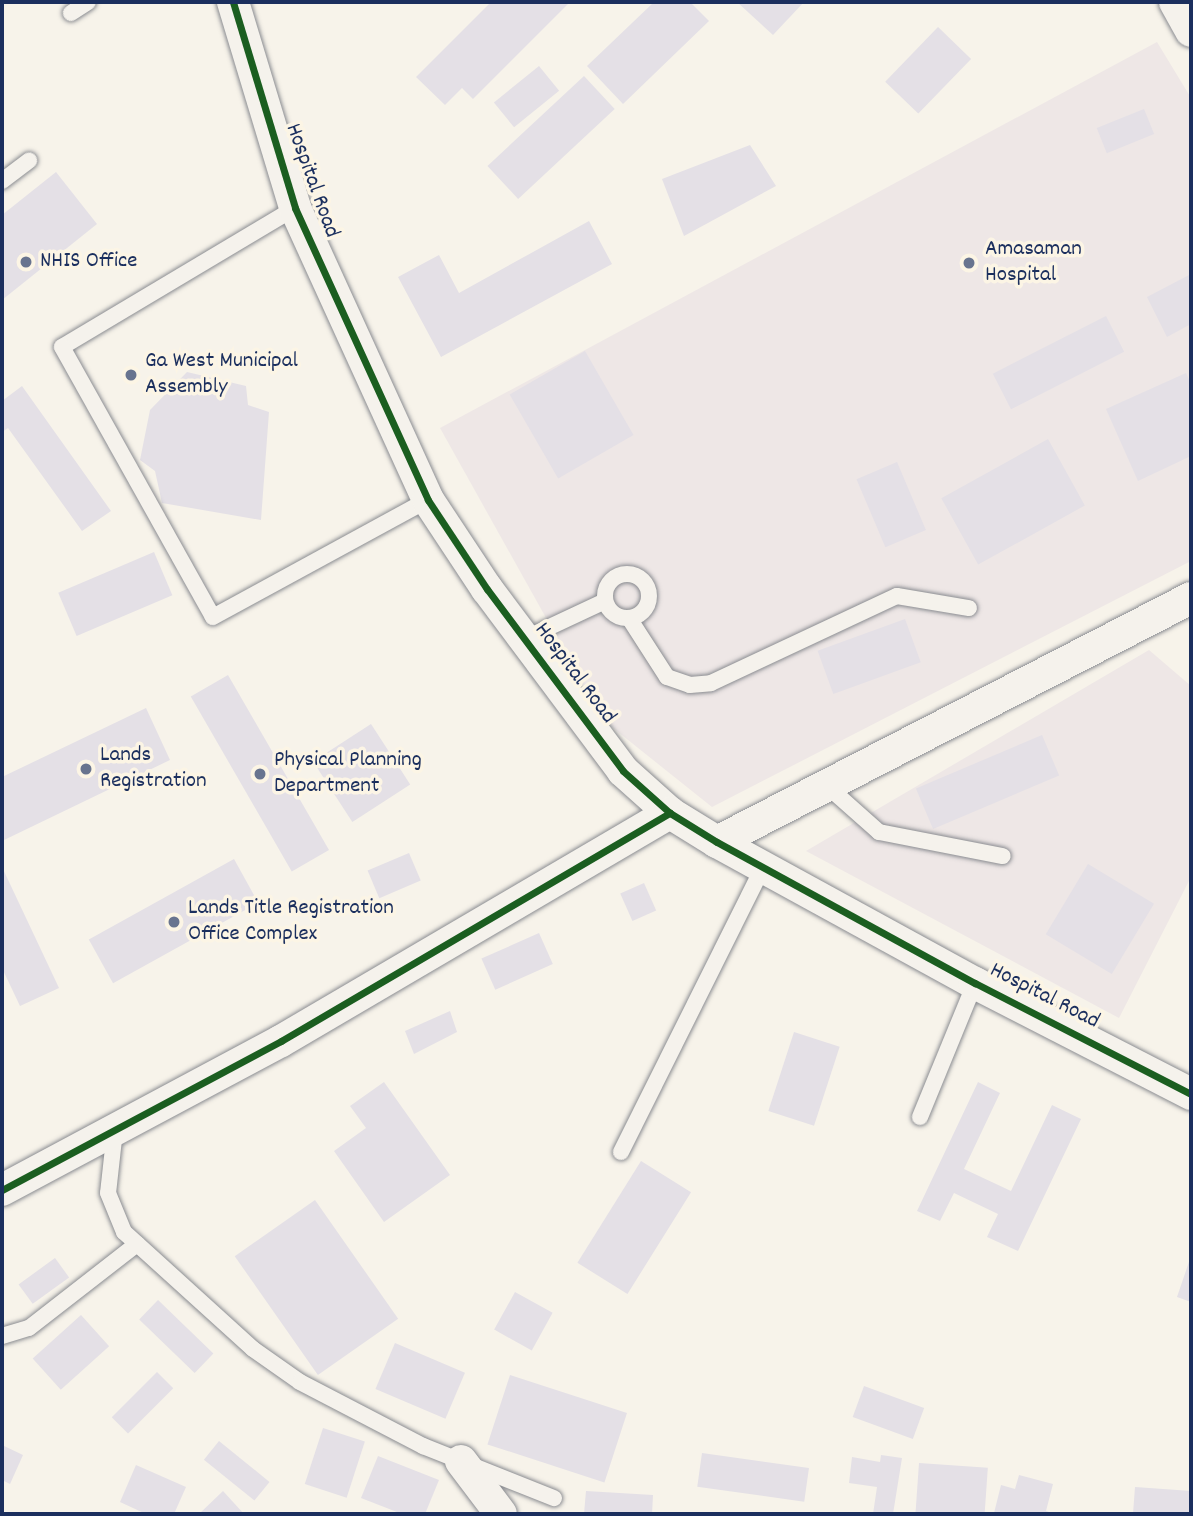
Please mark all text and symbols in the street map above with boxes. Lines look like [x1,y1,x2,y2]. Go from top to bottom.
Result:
street label: Hospital Road [278,120,344,242]
place label: Amasaman Hospital [985,236,1082,290]
place label: NHIS Office [40,248,137,276]
marker: Amasaman Hospital [959,253,979,273]
marker: NHIS Office [18,254,34,270]
place label: Ga West Municipal Assembly [145,348,298,402]
marker: Ga West Municipal Assembly [123,367,139,383]
street label: Hospital Road [527,618,621,730]
place label: Lands Registration [100,742,207,796]
place label: Physical Planning Department [274,747,422,801]
marker: Lands Registration [78,761,94,777]
marker: Physical Planning Department [252,766,268,782]
place label: Lands Title Registration Office Complex [188,895,394,949]
marker: Lands Title Registration Office Complex [166,914,182,930]
street label: Hospital Road [984,958,1104,1036]

